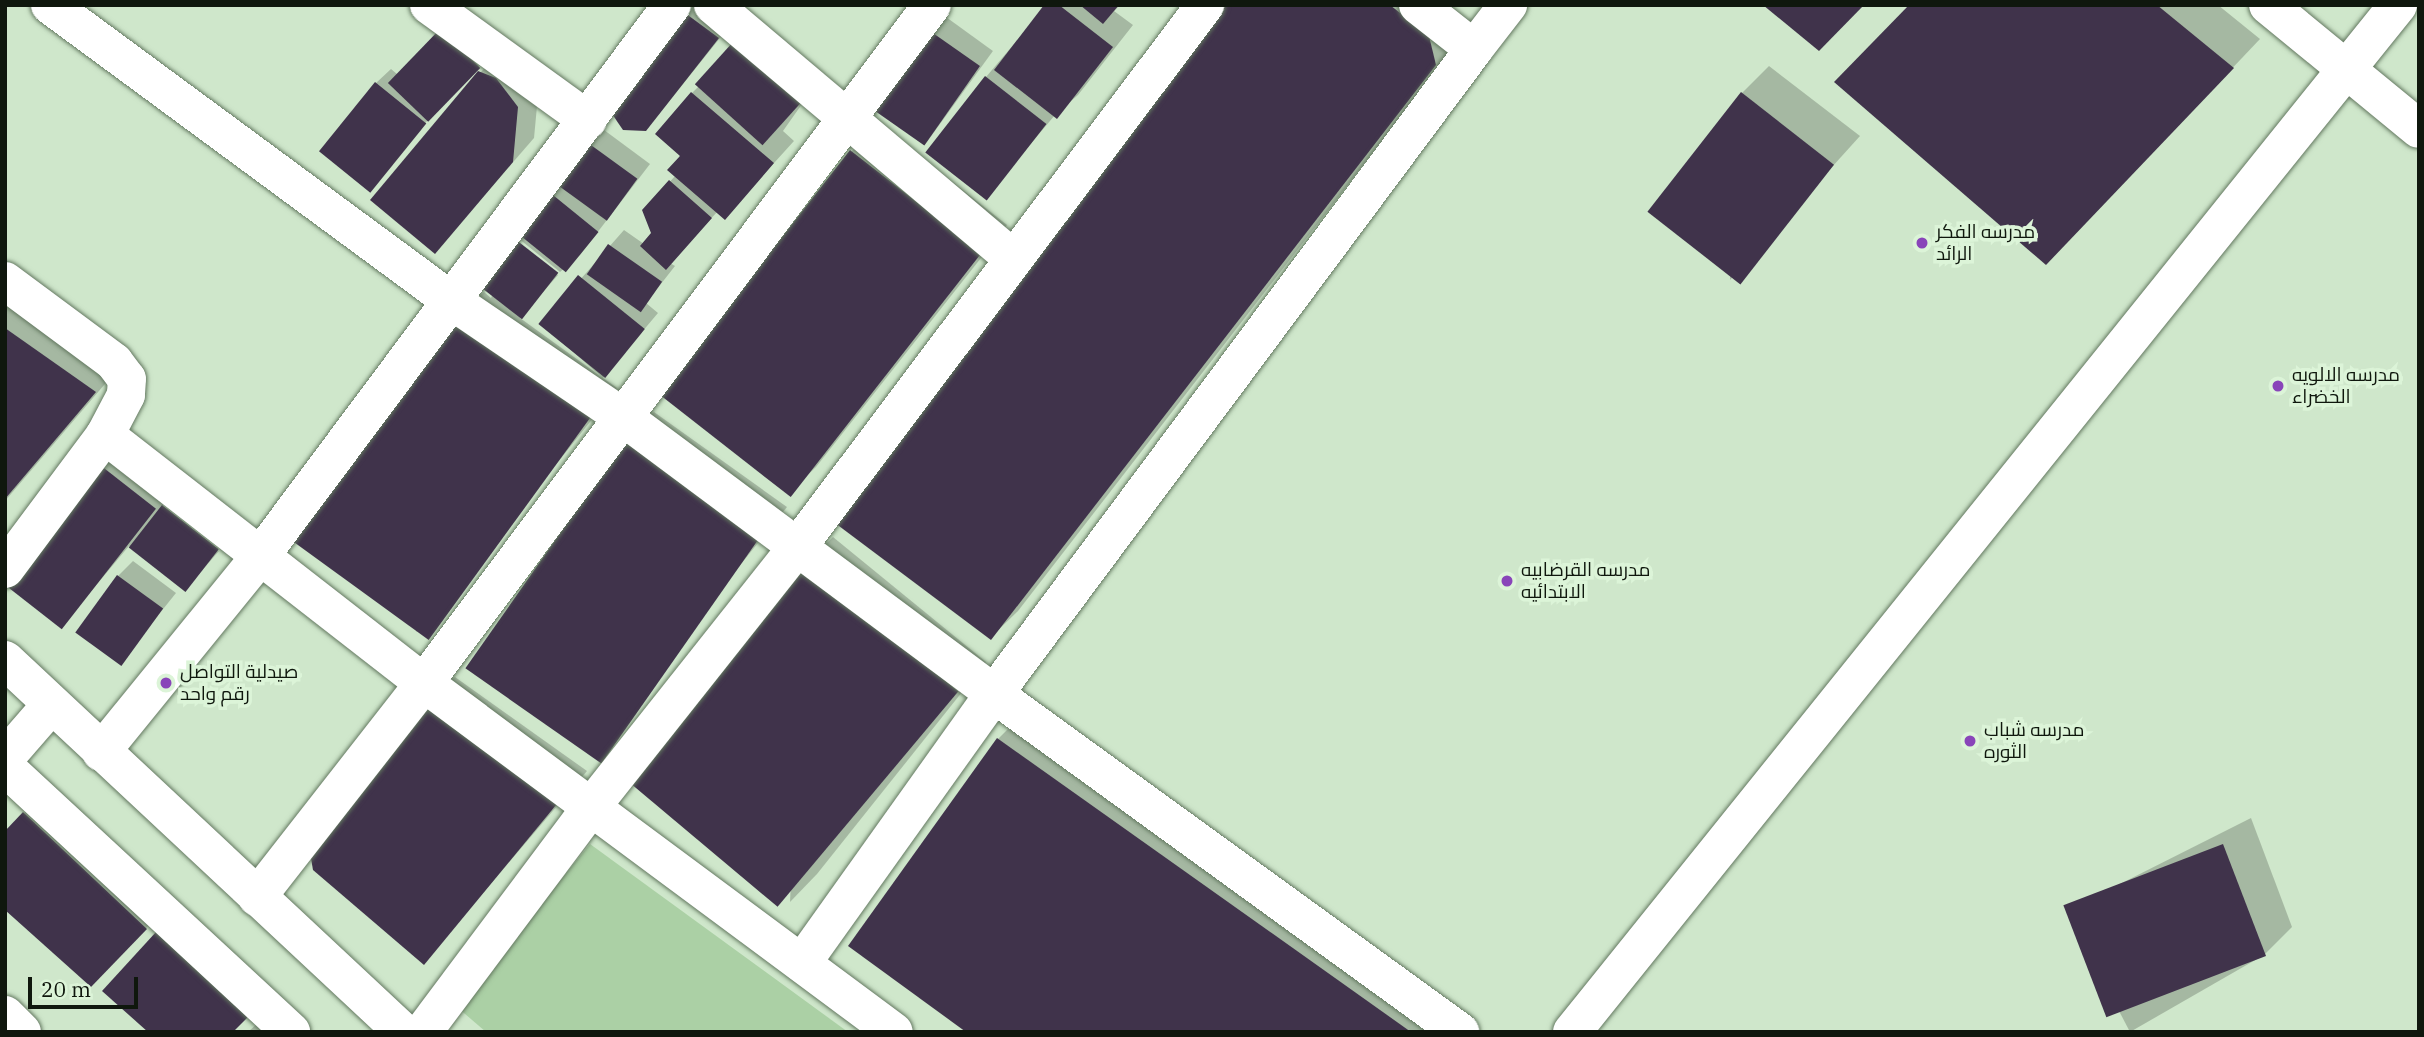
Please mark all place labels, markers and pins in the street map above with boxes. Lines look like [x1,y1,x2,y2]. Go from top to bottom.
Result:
place label: مدرسه الفكر الرائد [1936,221,2035,265]
marker: مدرسه الفكر الرائد [1914,235,1930,251]
place label: مدرسه الالويه الخضراء [2292,364,2400,408]
marker: مدرسه الالويه الخضراء [2270,378,2286,394]
place label: مدرسه القرضابيه الابتدائيه [1521,559,1650,603]
marker: مدرسه القرضابيه الابتدائيه [1499,573,1515,589]
place label: صيدلية التواصل رقم واحد [180,661,298,705]
marker: صيدلية التواصل رقم واحد [158,675,174,691]
place label: مدرسه شباب الثوره [1984,719,2084,763]
marker: مدرسه شباب الثوره [1962,733,1978,749]

